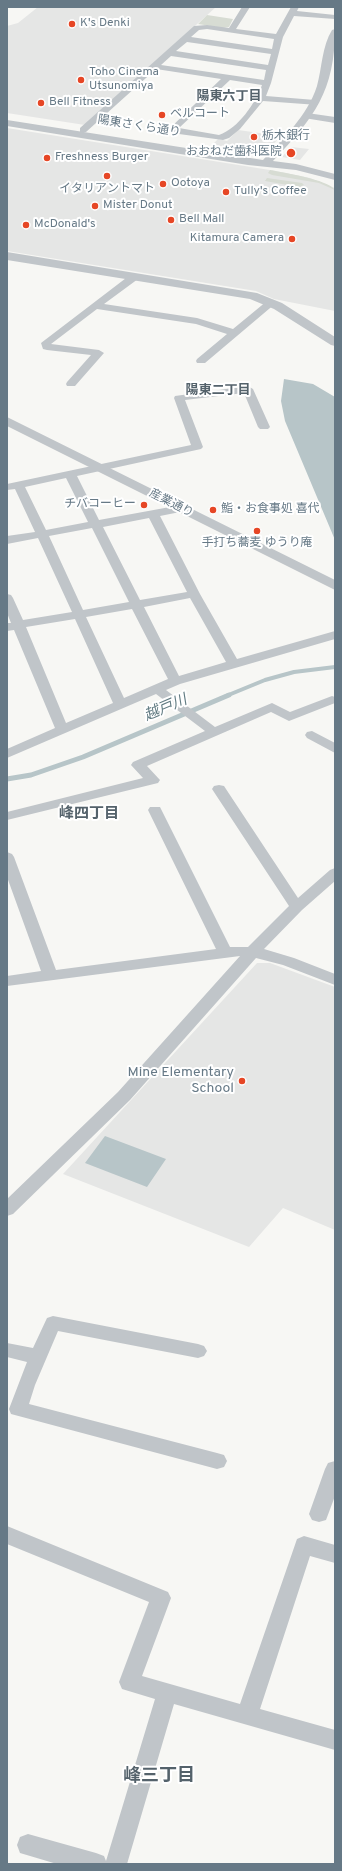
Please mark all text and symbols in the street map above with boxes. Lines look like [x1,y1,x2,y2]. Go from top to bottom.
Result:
place label: K's Denki [80,17,130,31]
marker: K's Denki [67,19,77,29]
place label: Toho Cinema Utsunomiya [89,66,159,94]
marker: Toho Cinema Utsunomiya [76,75,86,85]
district label: 陽東六丁目 [197,89,261,105]
place label: Bell Fitness [49,96,111,110]
marker: Bell Fitness [36,98,46,108]
place label: ベルコート [170,108,230,122]
marker: ベルコート [157,110,167,120]
street label: 陽東さくら通り [96,113,182,141]
place label: 栃木銀行 [262,130,310,144]
marker: 栃木銀行 [249,132,259,142]
place label: おおねだ歯科医院 [186,146,282,160]
marker: おおねだ歯科医院 [285,147,297,159]
place label: Freshness Burger [55,151,148,165]
marker: Freshness Burger [42,153,52,163]
marker: イタリアントマト [102,171,112,181]
place label: Ootoya [171,177,210,191]
marker: Ootoya [158,179,168,189]
place label: イタリアントマト [59,183,155,197]
place label: Tully's Coffee [234,185,307,199]
marker: Tully's Coffee [221,187,231,197]
place label: Mister Donut [103,199,172,213]
marker: Mister Donut [90,201,100,211]
place label: Bell Mall [179,213,224,227]
marker: Bell Mall [166,215,176,225]
place label: McDonald's [34,218,96,232]
marker: McDonald's [21,220,31,230]
place label: Kitamura Camera [190,232,284,246]
marker: Kitamura Camera [287,234,297,244]
district label: 陽東二丁目 [186,383,250,399]
street label: 産業通り [146,487,196,521]
place label: チバコーヒー [64,498,136,512]
marker: チバコーヒー [139,500,149,510]
place label: 鮨・お食事処 喜代 [221,503,320,517]
marker: 鮨・お食事処 喜代 [208,505,218,515]
marker: 手打ち蕎麦 ゆうり庵 [252,526,262,536]
place label: 手打ち蕎麦 ゆうり庵 [202,537,312,551]
water label: 越戸川 [142,692,190,726]
district label: 峰四丁目 [59,806,119,824]
place label: Mine Elementary School [127,1065,234,1098]
marker: Mine Elementary School [237,1076,247,1086]
district label: 峰三丁目 [123,1766,195,1788]

